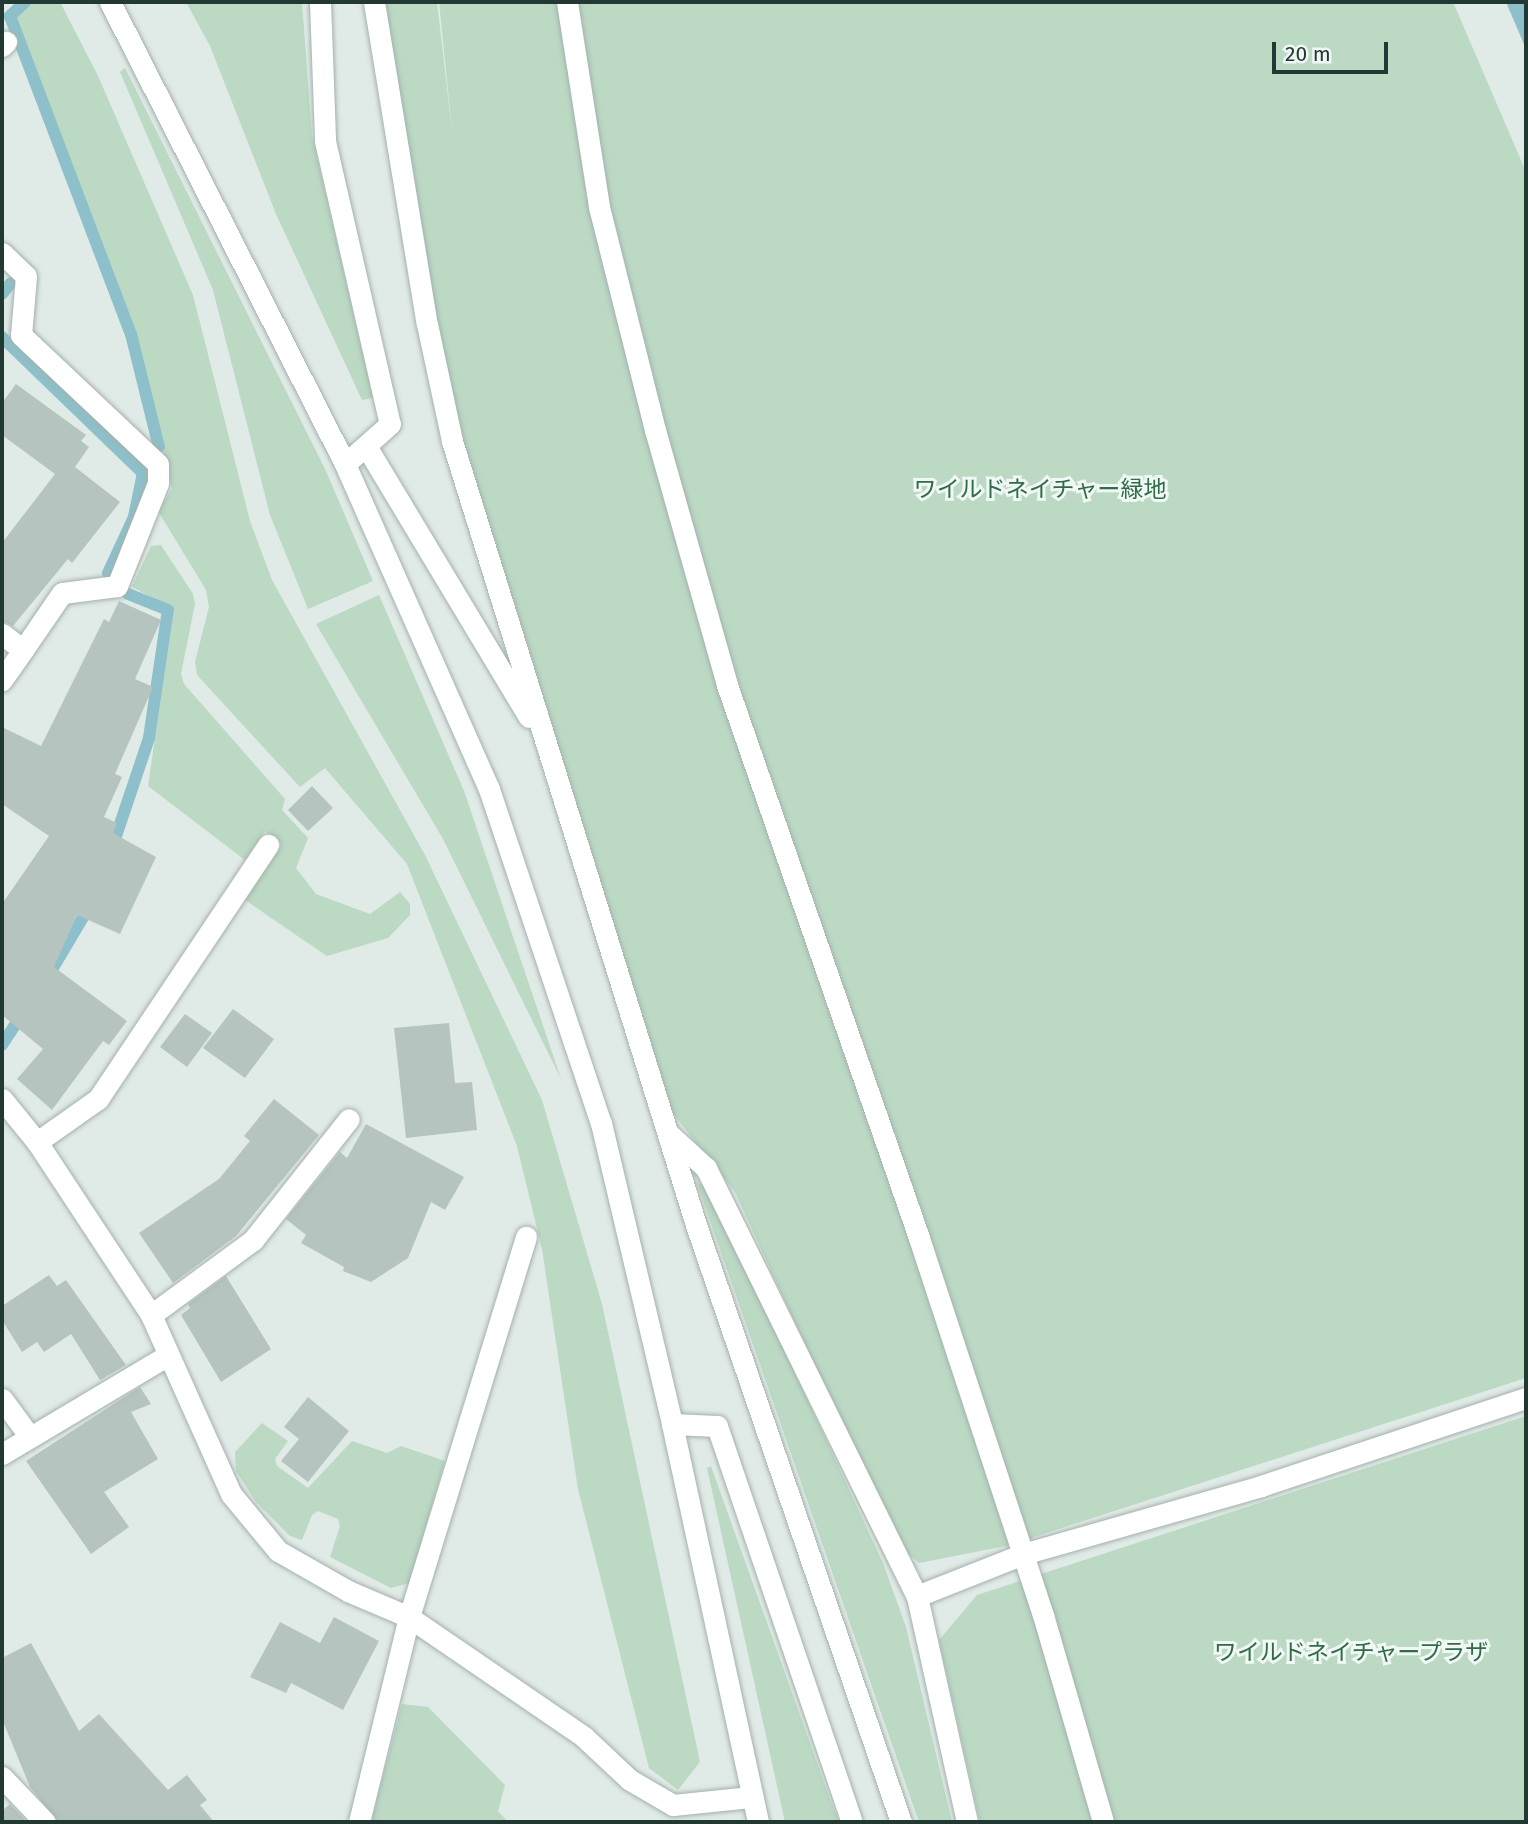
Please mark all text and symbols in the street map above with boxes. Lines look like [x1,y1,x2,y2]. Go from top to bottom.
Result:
scale bar [1276,28,1392,72]
text: 20 m [1285,41,1331,67]
park label: ワイルドネイチャー緑地 [914,475,1166,503]
park label: ワイルドネイチャープラザ [1213,1638,1489,1666]

